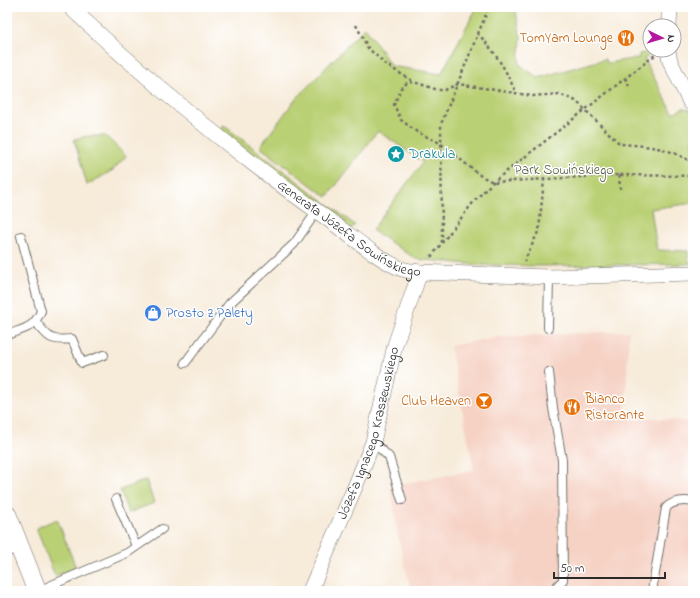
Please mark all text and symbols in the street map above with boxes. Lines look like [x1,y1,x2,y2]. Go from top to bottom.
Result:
north arrow [642,18,682,58]
place label: TomYam Lounge [519,28,614,50]
restaurant icon: TomYam Lounge [616,28,636,48]
text: N [663,34,679,43]
place icon: Drakula [386,144,406,164]
place label: Drakula [408,144,455,165]
park label: Park Sowińskiego [514,160,614,182]
street label: Generała Józefa Sowińskiego [273,175,422,283]
shop icon: Prosto z Palety [143,303,163,323]
place label: Prosto z Palety [166,303,253,325]
street label: Józefa Ignacego Kraszewskiego [332,345,405,523]
place label: Bianco Ristorante [584,389,645,426]
place label: Club Heaven [401,391,471,412]
bar icon: Club Heaven [474,391,494,411]
restaurant icon: Bianco Ristorante [562,397,582,417]
scale bar [554,554,665,580]
text: 50 m [560,560,584,578]

